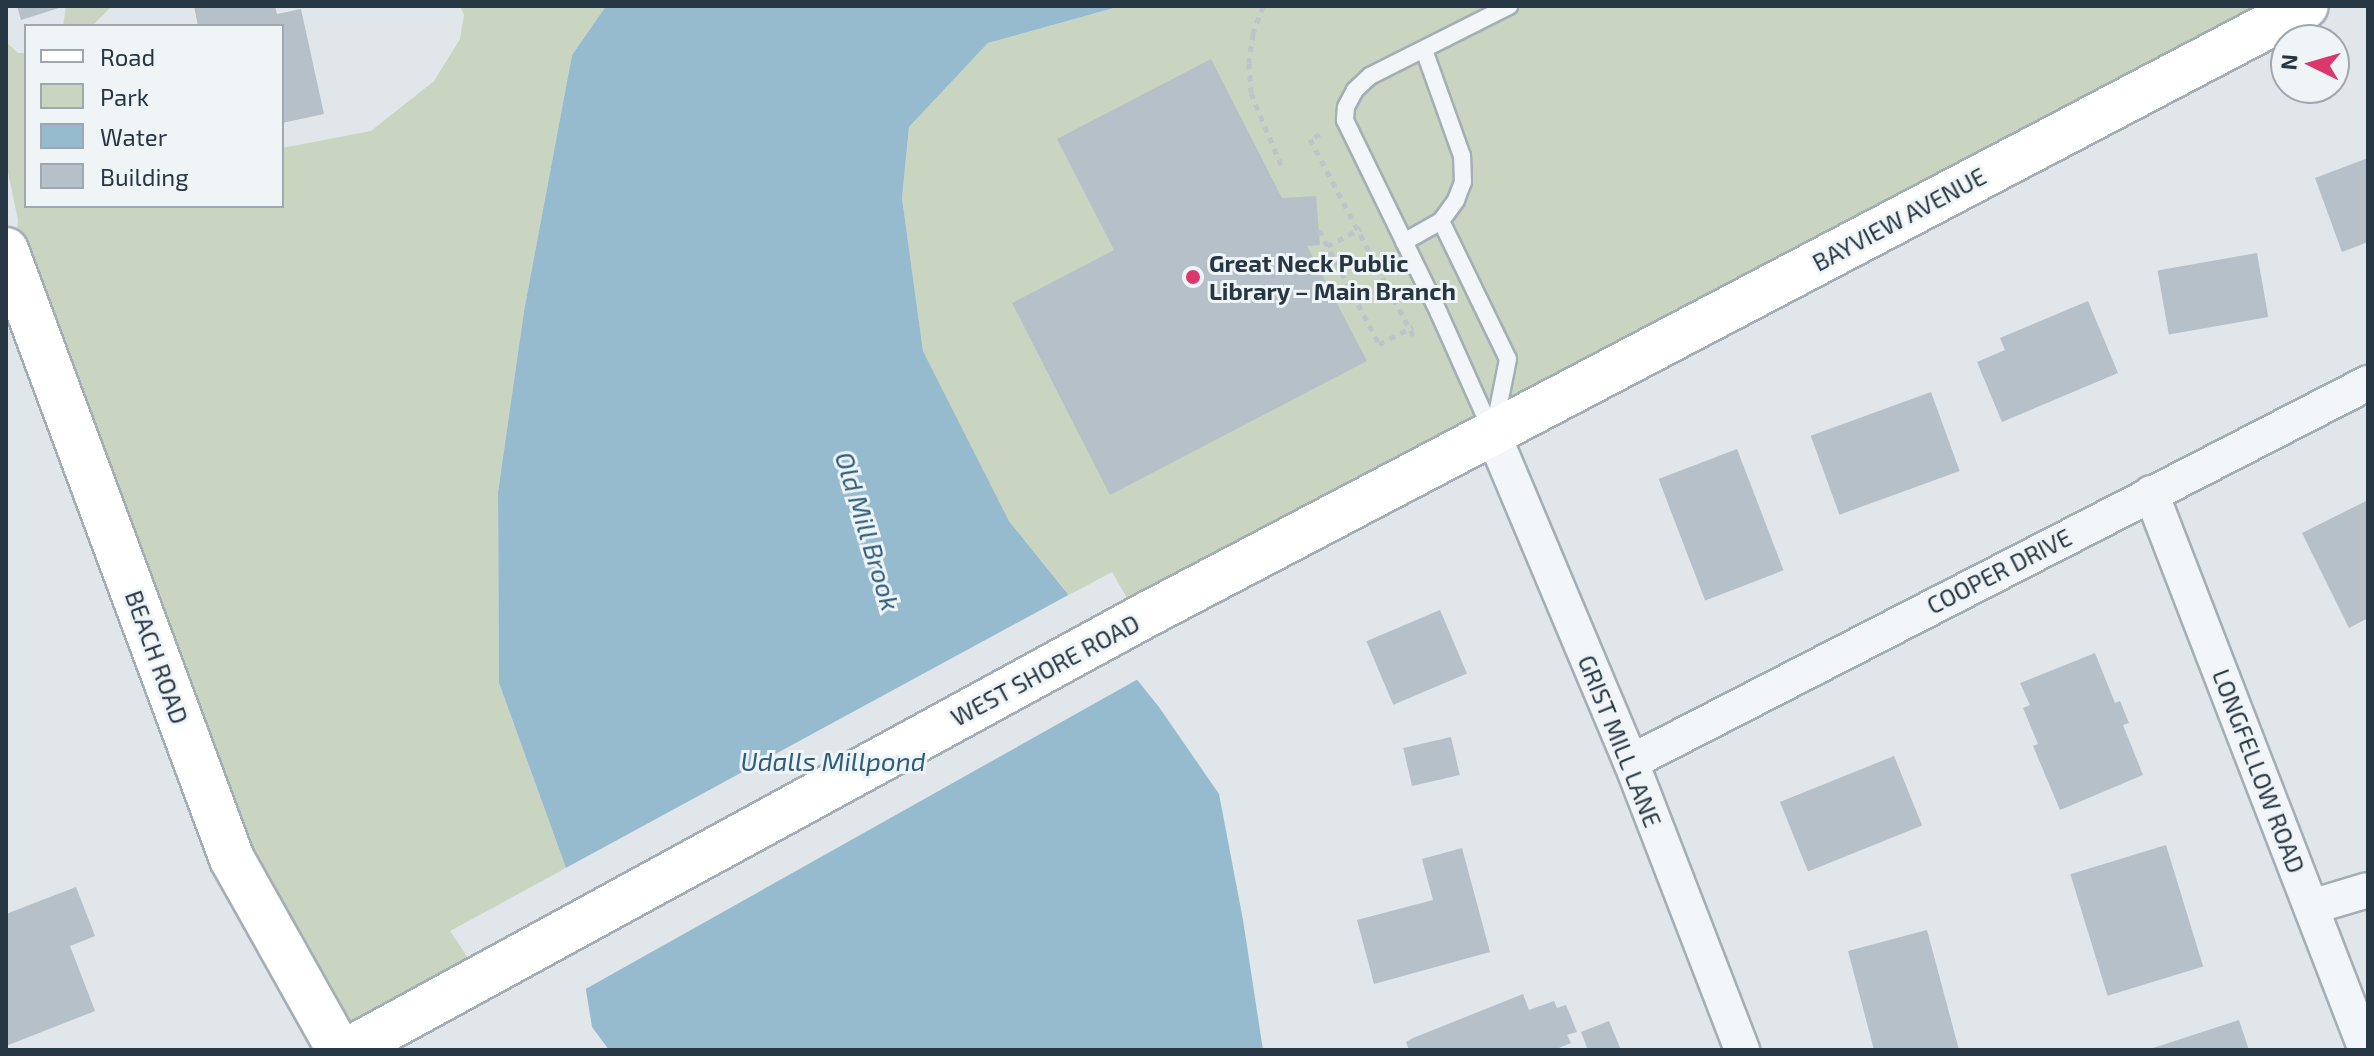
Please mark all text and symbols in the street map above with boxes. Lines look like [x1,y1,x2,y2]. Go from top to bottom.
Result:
legend [24,24,284,208]
north arrow [2270,24,2350,104]
text: Road [100,42,155,71]
text: N [2274,53,2302,71]
text: Park [100,82,149,111]
text: Water [100,122,167,151]
street label: BAYVIEW AVENUE [1807,161,1991,277]
text: Building [100,162,189,191]
place label: Great Neck Public Library – Main Branch [1209,249,1456,305]
marker: Great Neck Public Library – Main Branch [1184,268,1202,286]
water label: Old Mill Brook [829,448,907,614]
street label: COOPER DRIVE [1922,522,2076,620]
street label: BEACH ROAD [120,586,194,728]
street label: WEST SHORE ROAD [946,608,1144,732]
street label: GRIST MILL LANE [1572,650,1668,832]
street label: LONGFELLOW ROAD [2207,665,2311,877]
water label: Udalls Millpond [740,745,926,777]

